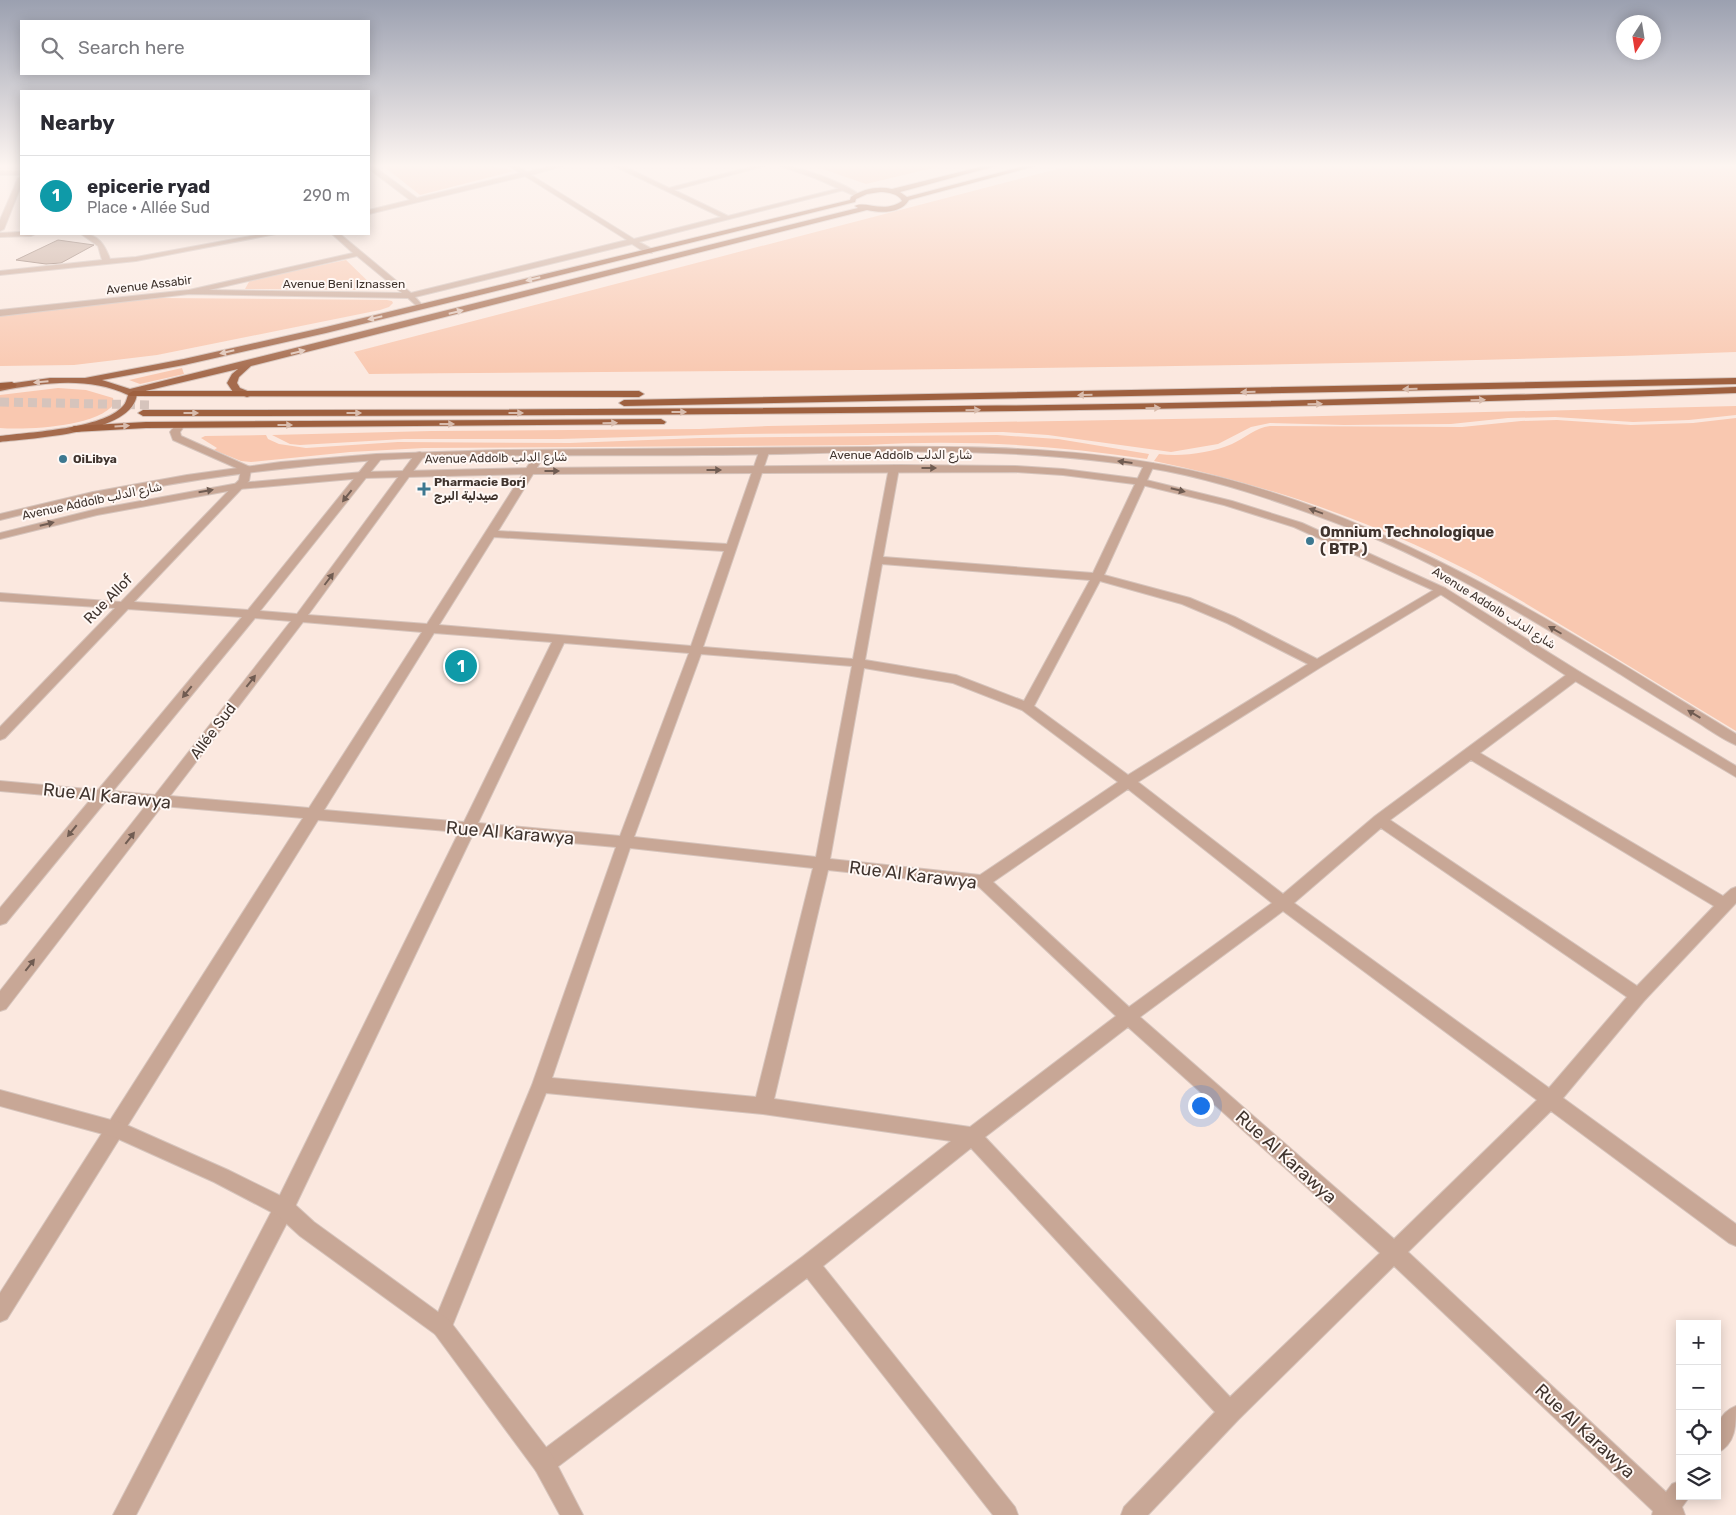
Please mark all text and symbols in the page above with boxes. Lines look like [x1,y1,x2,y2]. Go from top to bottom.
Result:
north arrow [1616,15,1661,60]
search box [20,20,370,75]
icon: search [38,34,66,62]
text: Search here [78,36,185,59]
text: Nearby [40,110,115,135]
text: epicerie ryad [87,175,210,198]
text: 1 [52,186,60,205]
text: 290 m [303,186,350,205]
text: Place · Allée Sud [87,198,210,217]
street label: Avenue Assabir [105,273,193,297]
one-way arrow [526,275,541,283]
street label: Avenue Beni Iznassen [283,277,405,291]
one-way arrow [448,308,463,316]
one-way arrow [368,314,383,322]
one-way arrow [291,347,306,355]
one-way arrow [219,348,234,356]
one-way arrow [32,379,48,387]
one-way arrow [1402,385,1418,393]
one-way arrow [1240,388,1256,396]
one-way arrow [1077,391,1093,399]
one-way arrow [1470,396,1486,404]
one-way arrow [1307,400,1323,408]
one-way arrow [1145,404,1161,412]
one-way arrow [965,406,981,414]
one-way arrow [671,408,687,416]
one-way arrow [184,409,200,417]
one-way arrow [346,409,362,417]
one-way arrow [509,409,525,417]
one-way arrow [602,419,618,427]
one-way arrow [440,420,456,428]
one-way arrow [115,421,131,429]
one-way arrow [277,421,293,429]
street label: Avenue Addolb شارع الدلب [830,448,972,464]
street label: Avenue Addolb شارع الدلب [424,450,568,468]
place label: OiLibya [73,452,117,466]
marker: OiLibya [57,453,69,465]
one-way arrow [1117,458,1133,466]
one-way arrow [922,464,938,472]
one-way arrow [707,466,723,474]
one-way arrow [544,467,560,475]
place label: Pharmacie Borj صيدلية البرج [434,475,526,504]
street label: Avenue Addolb شارع الدلب [21,479,164,525]
marker: Pharmacie Borj صيدلية البرج [418,483,430,495]
one-way arrow [1170,486,1185,494]
one-way arrow [199,487,215,495]
one-way arrow [342,489,353,502]
one-way arrow [1309,507,1324,514]
one-way arrow [40,520,55,528]
place label: Omnium Technologique ( BTP ) [1320,523,1494,558]
marker: Omnium Technologique ( BTP ) [1304,535,1316,547]
street label: Avenue Addolb شارع الدلب [1429,564,1558,654]
street label: Rue Allof [80,570,136,628]
one-way arrow [324,572,334,586]
one-way arrow [1549,626,1562,635]
pin: 1 [445,647,477,685]
one-way arrow [246,674,256,688]
one-way arrow [181,686,193,698]
street label: Allée Sud [186,700,240,762]
one-way arrow [1688,710,1701,719]
street label: Rue Al Karawya [42,778,172,814]
street label: Rue Al Karawya [445,816,575,850]
one-way arrow [67,824,78,837]
one-way arrow [125,831,136,844]
street label: Rue Al Karawya [848,856,978,894]
one-way arrow [25,959,36,972]
your location [1188,1093,1214,1119]
street label: Rue Al Karawya [1231,1106,1341,1208]
map controls [1676,1320,1721,1500]
button: + [1676,1320,1721,1365]
button: − [1676,1365,1721,1410]
street label: Rue Al Karawya [1530,1379,1640,1483]
button: locate [1676,1410,1721,1455]
button: layers [1676,1455,1721,1500]

